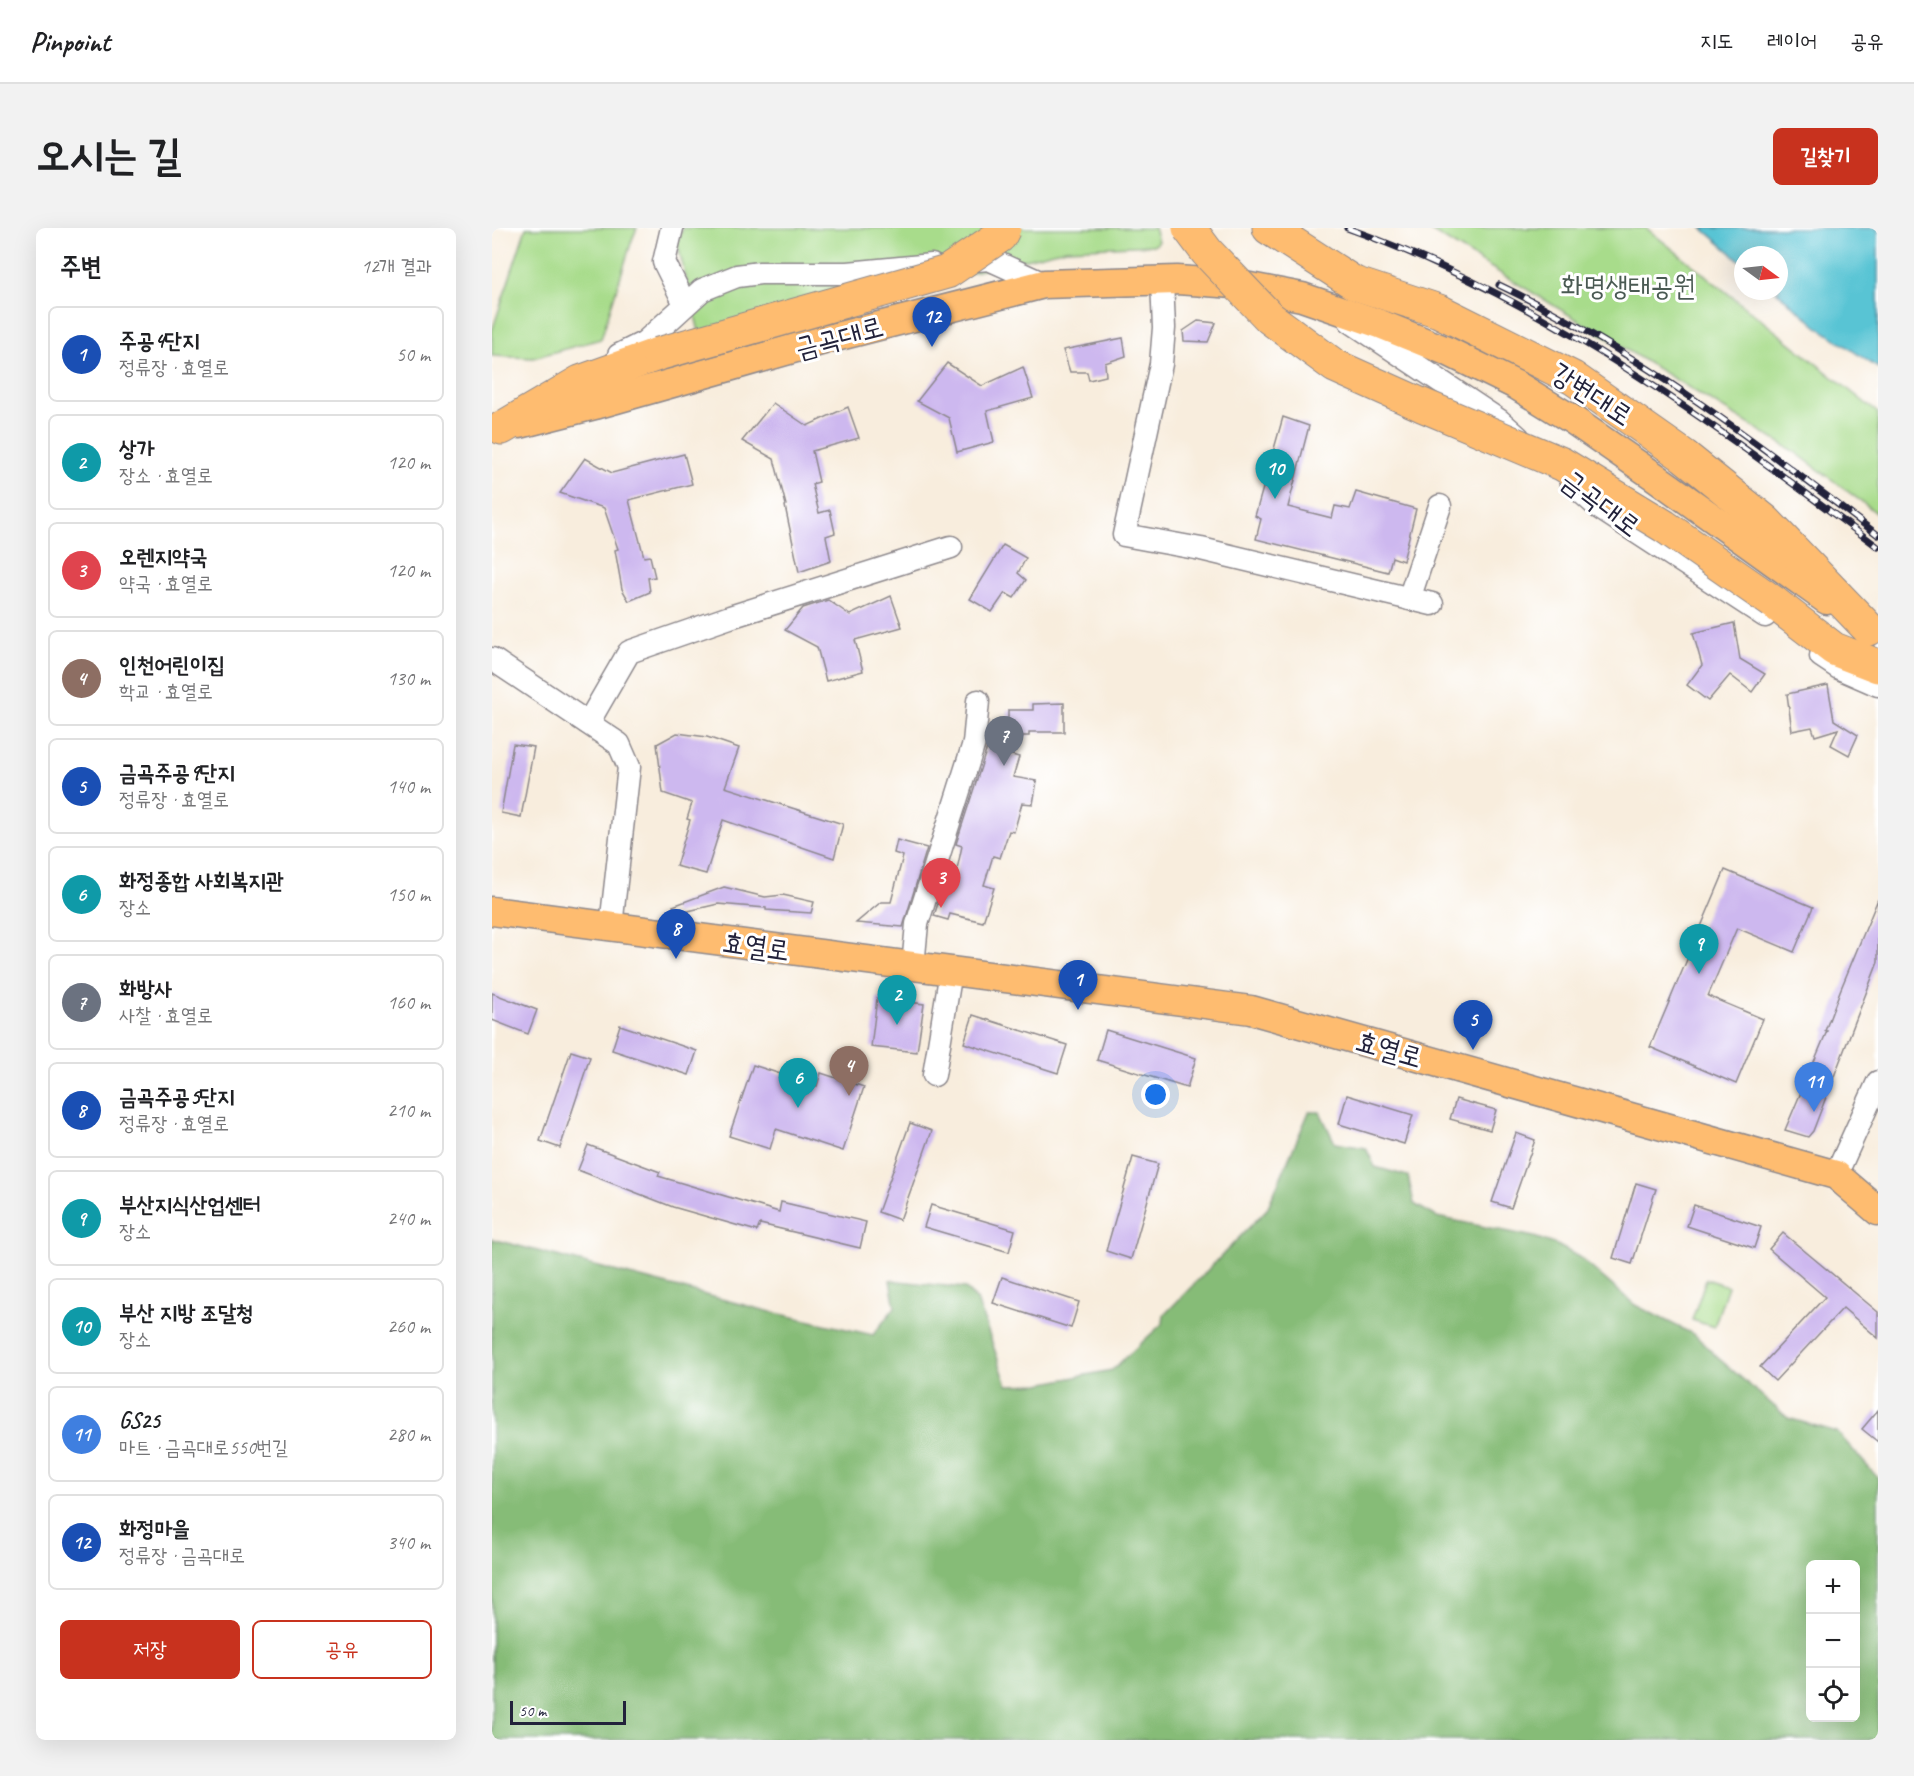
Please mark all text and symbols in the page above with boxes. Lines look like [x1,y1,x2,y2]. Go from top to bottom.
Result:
text: Pinpoint [30,24,110,59]
text: 지도 [1700,28,1734,54]
text: 레이어 [1767,28,1817,54]
text: 공유 [1850,28,1884,54]
button: 길찾기 [1773,128,1878,185]
text: 오시는 길 [36,129,181,182]
north arrow [1734,246,1788,300]
text: 주변 [60,250,102,283]
text: 12개 결과 [361,254,432,279]
park label: 화명생태공원 [1560,268,1696,303]
pin: 12 [912,298,952,347]
street label: 금곡대로 [791,308,887,366]
text: 주공4단지 [119,327,200,355]
text: 1 [77,342,86,367]
text: 50 m [396,342,430,367]
text: 정류장 · 효열로 [119,355,229,380]
street label: 강변대로 [1545,355,1639,433]
text: 상가 [119,435,154,463]
text: 2 [77,450,86,475]
text: 120 m [387,450,430,475]
pin: 10 [1256,450,1294,499]
street label: 금곡대로 [1554,462,1648,544]
text: 장소 · 효열로 [119,463,213,488]
text: 오렌지약국 [119,543,208,571]
text: 3 [77,558,86,583]
text: 120 m [387,558,430,583]
text: 약국 · 효열로 [119,571,213,596]
text: 인천어린이집 [119,651,225,679]
text: 4 [77,666,86,691]
text: 130 m [387,666,430,691]
text: 학교 · 효열로 [119,679,213,704]
pin: 7 [984,716,1024,766]
text: 금곡주공9단지 [119,759,235,787]
text: 5 [77,774,86,799]
text: 140 m [387,774,430,799]
text: 정류장 · 효열로 [119,787,229,812]
pin: 3 [922,858,960,908]
text: 화정종합 사회복지관 [119,867,284,895]
text: 6 [77,882,86,907]
text: 150 m [387,882,430,907]
text: 장소 [119,895,151,920]
pin: 8 [656,910,696,959]
street label: 효열로 [720,924,792,968]
pin: 9 [1680,924,1718,974]
pin: 1 [1058,960,1098,1010]
text: 화방사 [119,975,172,1003]
pin: 2 [878,976,916,1025]
text: 7 [77,990,86,1015]
text: 160 m [387,990,430,1015]
pin: 5 [1454,1000,1492,1050]
text: 사찰 · 효열로 [119,1003,213,1028]
street label: 효열로 [1352,1023,1426,1075]
pin: 4 [830,1046,868,1096]
pin: 6 [778,1058,818,1108]
pin: 11 [1794,1062,1834,1112]
your location [1141,1080,1170,1109]
text: 금곡주공5단지 [119,1083,235,1111]
text: 8 [77,1098,86,1123]
text: 210 m [387,1098,430,1123]
text: 정류장 · 효열로 [119,1111,229,1136]
text: 부산지식산업센터 [119,1191,261,1219]
text: 9 [77,1206,86,1231]
text: 240 m [387,1206,430,1231]
text: 장소 [119,1219,151,1244]
text: 부산 지방 조달청 [119,1299,254,1327]
text: 10 [73,1314,91,1339]
text: 260 m [387,1314,430,1339]
text: 장소 [119,1327,151,1352]
text: GS25 [119,1407,160,1435]
text: 11 [73,1422,91,1447]
text: 280 m [387,1422,430,1447]
text: 마트 · 금곡대로550번길 [119,1435,288,1460]
text: 화정마을 [119,1515,190,1543]
text: 12 [73,1530,91,1555]
text: 340 m [387,1530,430,1555]
text: 정류장 · 금곡대로 [119,1543,245,1568]
map controls [1806,1560,1860,1722]
button: + [1806,1560,1860,1614]
button: − [1806,1614,1860,1668]
button: 저장 [60,1620,240,1679]
button: 공유 [252,1620,432,1679]
button: locate [1806,1668,1860,1722]
scale bar [510,1698,626,1726]
text: 50 m [519,1701,546,1721]

